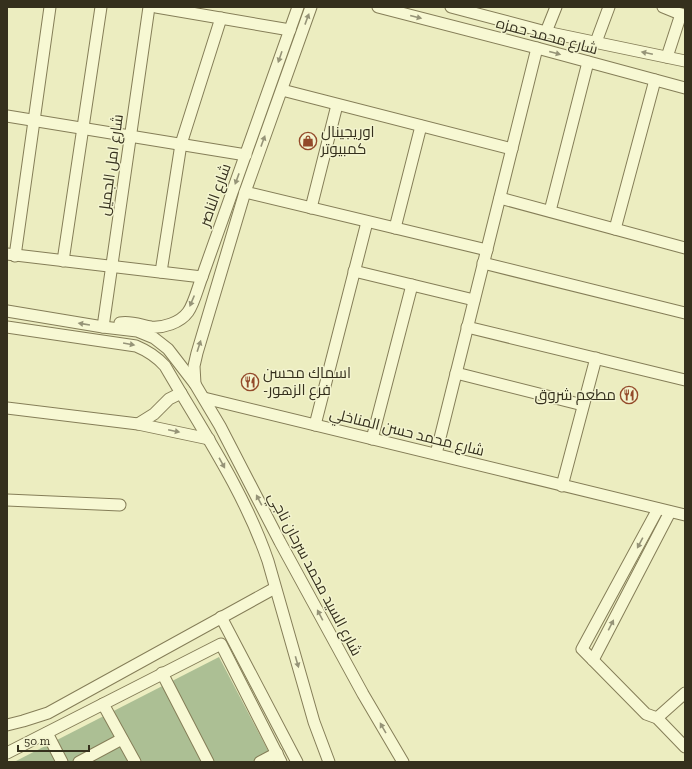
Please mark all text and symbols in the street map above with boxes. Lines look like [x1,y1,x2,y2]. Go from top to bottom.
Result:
one-way arrow [304,13,310,25]
street label: شارع محمد حمزه [494,14,600,60]
one-way arrow [409,15,422,21]
one-way arrow [549,50,561,56]
one-way arrow [641,50,653,56]
one-way arrow [277,51,283,63]
street label: شارع امل الجميل [95,113,129,217]
place label: اوريجينال كمبيوتر [320,123,375,158]
shop icon: اوريجينال كمبيوتر [298,131,318,151]
one-way arrow [260,135,266,147]
street label: شارع الناصر [195,161,237,231]
one-way arrow [234,174,240,186]
one-way arrow [189,296,195,307]
one-way arrow [78,321,90,327]
one-way arrow [196,339,202,351]
one-way arrow [123,342,135,348]
place label: اسماك محسن -فرع الزهور [263,364,351,401]
restaurant icon: اسماك محسن -فرع الزهور [240,372,260,392]
restaurant icon: مطعم شروق [619,385,639,405]
place label: مطعم شروق [535,386,616,405]
street label: شارع محمد حسن المناخلي [327,404,486,463]
one-way arrow [167,429,180,435]
one-way arrow [219,457,225,469]
street label: شارع السيد محمد سرحان ناجي [262,489,366,660]
one-way arrow [255,494,262,506]
one-way arrow [637,538,643,549]
one-way arrow [316,609,323,621]
one-way arrow [607,619,614,631]
one-way arrow [294,657,300,669]
one-way arrow [379,722,386,734]
scale bar [18,727,89,753]
text: 50 m [24,734,51,748]

